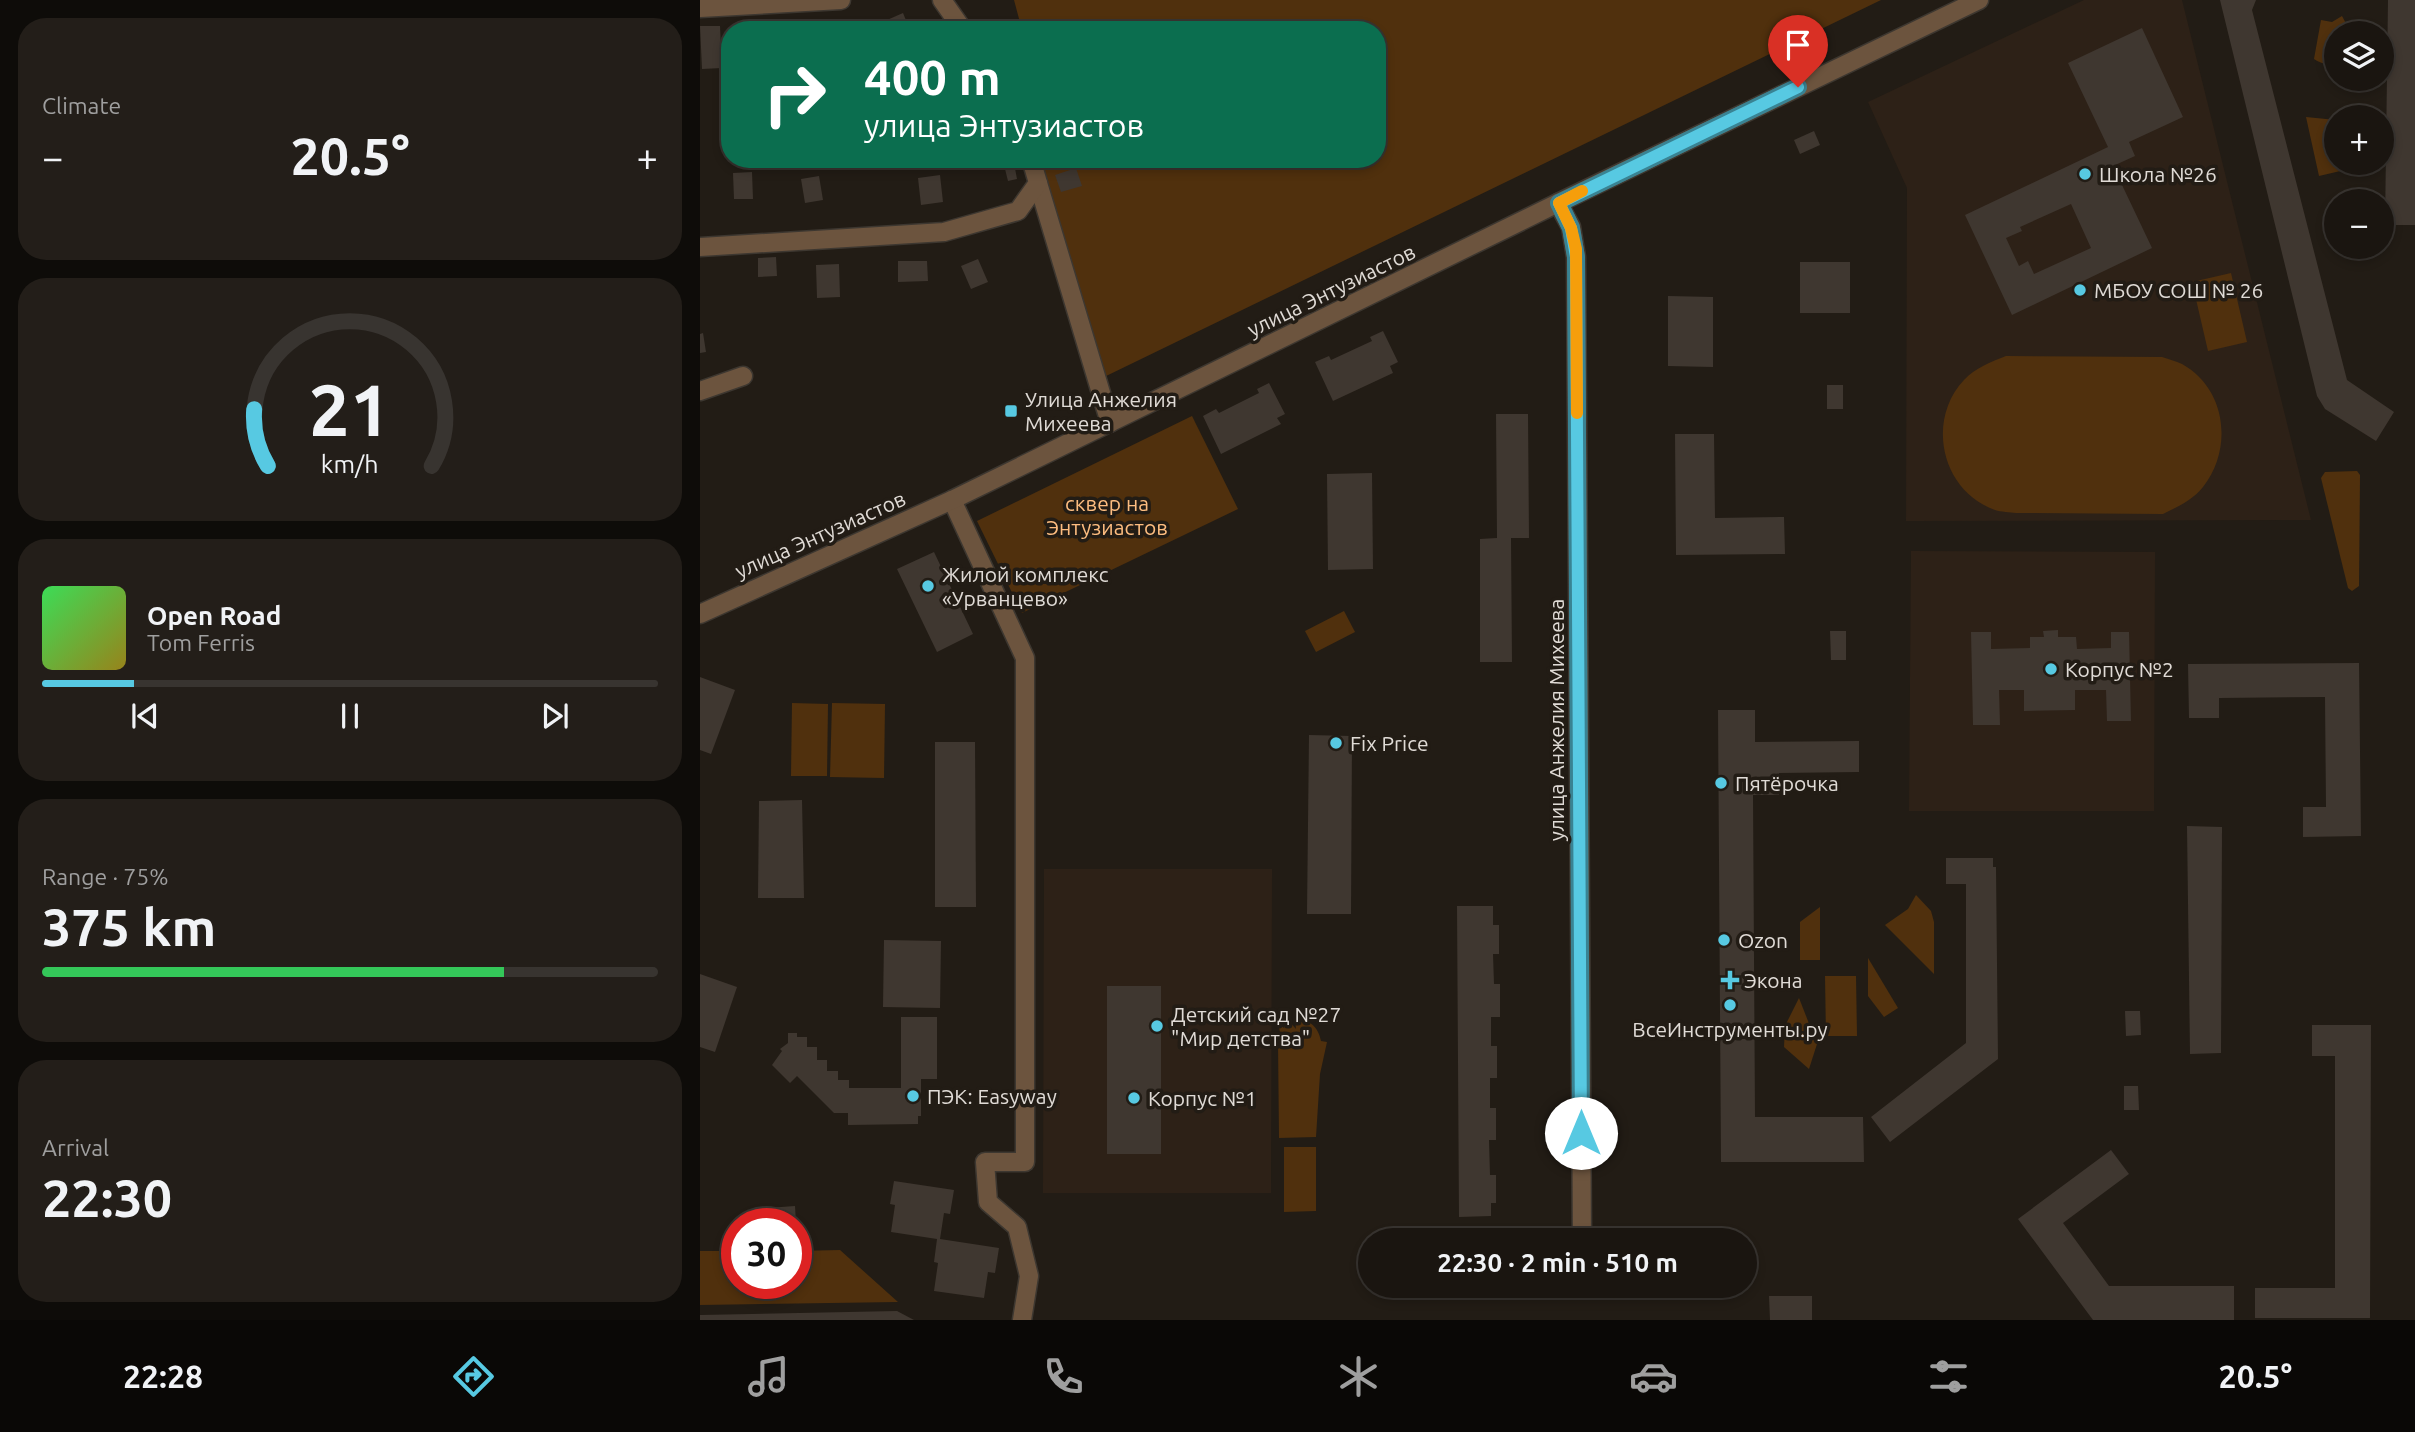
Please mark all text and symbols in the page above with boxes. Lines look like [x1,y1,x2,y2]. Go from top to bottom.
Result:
pin [1768,15,1828,87]
map controls [2324,21,2394,259]
button: layers [2324,21,2394,91]
icon: arrive [1779,26,1817,64]
icon: right [749,49,840,140]
text: 400 m [864,49,1001,104]
text: Climate [42,93,121,118]
button: + [2324,105,2394,175]
text: улица Энтузиастов [864,107,1144,143]
text: 20.5° [290,127,410,185]
text: − [42,136,63,178]
text: + [637,136,658,178]
place label: Школа №26 [2099,162,2217,186]
marker: Школа №26 [2077,166,2093,182]
button: − [2324,189,2394,259]
street label: улица Энтузиастов [1243,239,1419,341]
place label: МБОУ СОШ № 26 [2094,278,2263,302]
marker: МБОУ СОШ № 26 [2072,282,2088,298]
text: 21 [309,368,391,450]
place label: Улица Анжелия Михеева [1025,387,1177,435]
marker: Улица Анжелия Михеева [1003,403,1019,419]
text: km/h [321,449,379,477]
street label: улица Энтузиастов [731,486,909,582]
park label: сквер на Энтузиастов [1046,491,1168,539]
place label: Жилой комплекс «Урванцево» [942,562,1109,610]
marker: Жилой комплекс «Урванцево» [920,578,936,594]
street label: улица Анжелия Михеева [1544,599,1568,841]
text: Open Road [147,601,281,630]
text: Tom Ferris [147,630,255,655]
place label: Корпус №2 [2065,657,2174,681]
marker: Корпус №2 [2043,661,2059,677]
icon: previous [126,697,164,735]
icon: pause [331,697,369,735]
icon: next [536,697,574,735]
place label: Fix Price [1350,731,1428,755]
marker: Fix Price [1328,735,1344,751]
place label: Пятёрочка [1735,771,1839,795]
marker: Пятёрочка [1713,775,1729,791]
text: Range · 75% [42,864,169,889]
text: 375 km [42,898,216,956]
place label: Ozon [1738,928,1788,952]
marker: Ozon [1716,932,1732,948]
place label: Экона [1744,968,1803,992]
marker: Экона [1722,972,1738,988]
marker: ВсеИнструменты.ру [1722,997,1738,1013]
place label: Детский сад №27 "Мир детства" [1171,1002,1341,1050]
place label: ВсеИнструменты.ру [1632,1017,1828,1041]
marker: Детский сад №27 "Мир детства" [1149,1018,1165,1034]
place label: ПЭК: Easyway [927,1084,1057,1108]
place label: Корпус №1 [1148,1086,1257,1110]
marker: ПЭК: Easyway [905,1088,921,1104]
marker: Корпус №1 [1126,1090,1142,1106]
position arrow [1544,1096,1618,1170]
text: Arrival [42,1135,109,1160]
text: 22:30 [42,1169,172,1227]
speed limit sign: 30 [721,1208,812,1299]
text: 22:30 · 2 min · 510 m [1437,1248,1678,1277]
icon: directions [449,1352,498,1401]
icon: music [744,1352,793,1401]
icon: phone [1039,1352,1088,1401]
icon: climate [1334,1352,1383,1401]
icon: car [1629,1352,1678,1401]
icon: filters [1924,1352,1973,1401]
text: 22:28 [123,1358,203,1394]
text: 20.5° [2219,1358,2292,1394]

